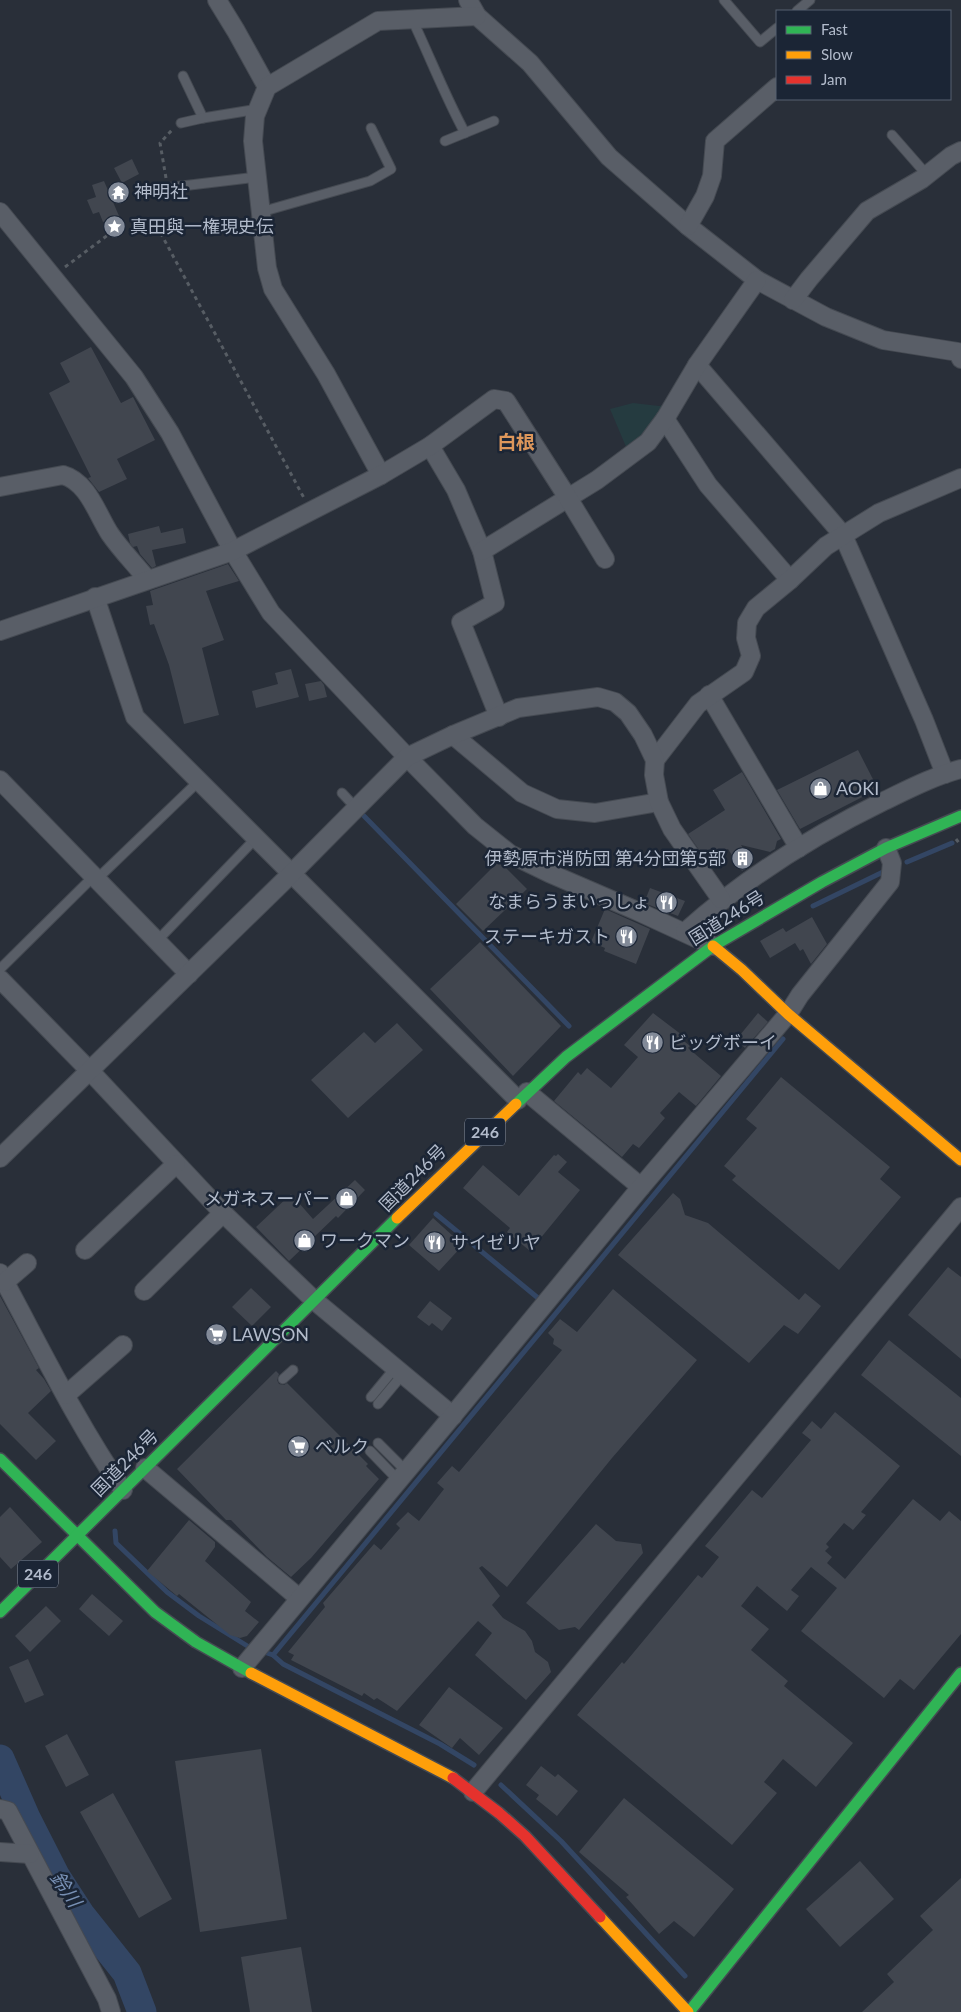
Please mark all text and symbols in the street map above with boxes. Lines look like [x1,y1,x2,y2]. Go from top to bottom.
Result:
legend [776,10,951,100]
text: Fast [821,20,848,38]
text: Slow [821,45,853,63]
text: Jam [821,70,847,88]
temple icon: 神明社 [106,180,130,204]
place label: 神明社 [134,180,188,202]
place icon: 真田與一権現史伝 [102,215,126,239]
place label: 真田與一権現史伝 [130,215,274,237]
district label: 白根 [497,430,535,453]
shop icon: AOKI [808,777,832,801]
place label: AOKI [836,777,879,799]
place label: 伊勢原市消防団 第4分団第5部 [485,847,726,869]
building icon: 伊勢原市消防団 第4分団第5部 [730,847,754,871]
street label: 国道246号 [684,885,768,949]
place label: なまらうまいっしょ [488,890,650,912]
restaurant icon: なまらうまいっしょ [654,890,678,914]
place label: ステーキガスト [484,925,610,947]
restaurant icon: ステーキガスト [614,925,638,949]
restaurant icon: ビッグボーイ [641,1031,665,1055]
place label: ビッグボーイ [669,1031,777,1053]
road number: 246 [465,1118,505,1146]
street label: 国道246号 [374,1139,450,1215]
place label: メガネスーパー [204,1187,330,1209]
shop icon: メガネスーパー [334,1187,358,1211]
shop icon: ワークマン [292,1229,316,1253]
place label: ワークマン [320,1229,410,1251]
restaurant icon: サイゼリヤ [423,1231,447,1255]
place label: サイゼリヤ [451,1231,541,1253]
supermarket icon: LAWSON [204,1323,228,1347]
place label: LAWSON [232,1323,309,1345]
street label: 国道246号 [86,1424,162,1500]
supermarket icon: ベルク [287,1435,311,1459]
place label: ベルク [315,1435,369,1457]
road number: 246 [18,1560,58,1588]
water label: 鈴川 [46,1867,88,1913]

